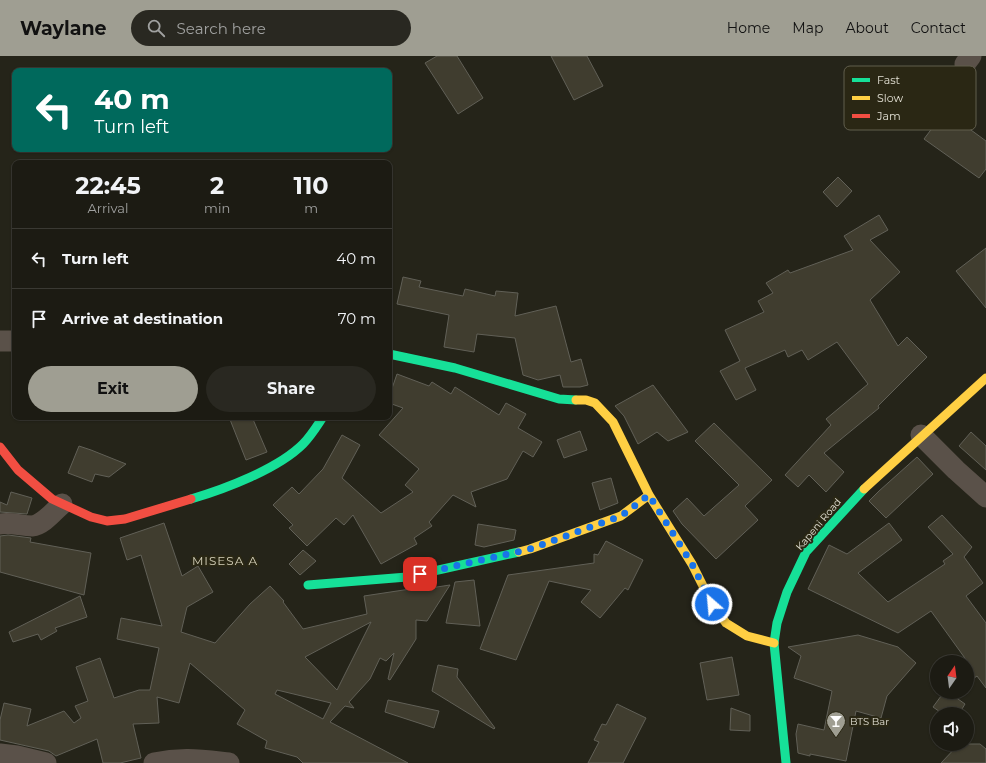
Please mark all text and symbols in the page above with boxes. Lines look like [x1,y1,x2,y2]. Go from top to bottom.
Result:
search box [131,10,411,46]
text: Waylane [20,17,107,40]
icon: search [145,17,167,39]
text: Search here [177,19,266,38]
text: Home [727,19,770,37]
text: Map [792,19,823,37]
text: About [845,19,889,37]
text: Contact [911,19,966,37]
legend [844,66,976,130]
text: Fast [877,73,901,87]
text: 40 m [94,82,170,116]
icon: left [28,84,80,136]
text: Slow [877,91,903,105]
text: Jam [876,109,901,123]
text: Turn left [94,116,169,138]
text: 22:45 [75,171,141,200]
text: 2 [210,171,224,200]
text: 110 [294,171,329,200]
text: Arrival [88,200,129,216]
text: min [204,200,230,216]
text: m [304,200,318,216]
icon: left [28,248,50,270]
text: Turn left [62,249,129,268]
text: 40 m [336,249,376,268]
icon: arrive [28,308,50,330]
text: Arrive at destination [62,309,223,328]
text: 70 m [338,309,376,328]
button: Exit [28,366,198,412]
button: Share [206,366,376,412]
street label: Kapeni Road [793,496,844,553]
district label: MISESA A [192,553,258,568]
pin [403,557,437,591]
icon: arrive [409,563,431,585]
position arrow [691,583,733,625]
north arrow [930,655,974,699]
map controls [930,655,974,751]
button: sound [930,707,974,751]
bar icon: BTS Bar [825,710,847,738]
place label: BTS Bar [850,715,889,728]

